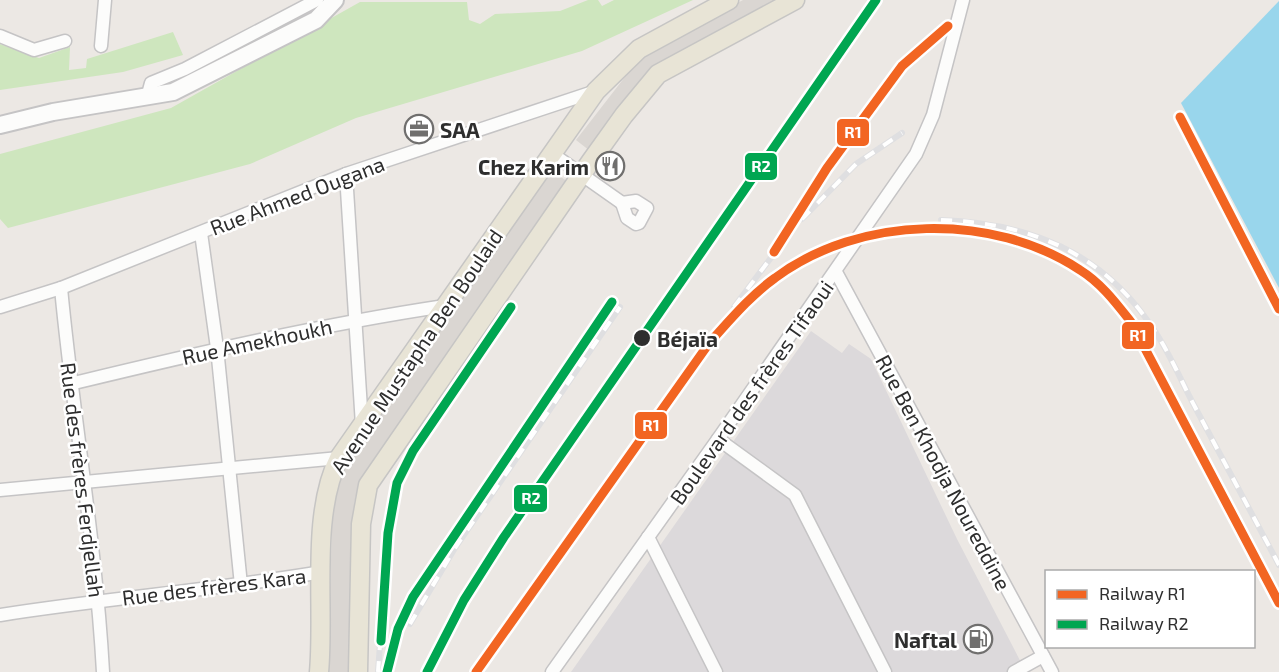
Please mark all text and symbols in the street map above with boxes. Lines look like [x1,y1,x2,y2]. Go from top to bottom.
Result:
office icon: SAA [403,113,435,145]
place label: SAA [440,117,480,142]
line badge: R1 [836,118,870,147]
text: R1 [844,122,862,141]
street label: Rue Ahmed Ougana [206,150,388,240]
restaurant icon: Chez Karim [594,150,626,182]
line badge: R2 [744,152,778,181]
place label: Chez Karim [478,154,589,179]
text: R2 [751,156,771,175]
street label: Avenue Mustapha Ben Boulaid [325,224,507,478]
street label: Boulevard des frères Tifaoui [664,275,838,509]
street label: Rue Amekhoukh [180,313,334,369]
line badge: R1 [1121,321,1155,350]
text: R1 [1129,325,1147,344]
place label: Béjaïa [657,326,718,351]
marker: Béjaïa [632,328,652,348]
street label: Rue Ben Khodja Noureddine [870,350,1017,594]
street label: Rue des frères Ferdjellah [55,361,110,599]
line badge: R1 [634,411,668,440]
text: R1 [642,415,660,434]
line badge: R2 [513,484,548,513]
text: R2 [521,488,541,507]
street label: Rue des frères Kara [121,562,307,610]
legend [1045,570,1255,648]
text: Railway R1 [1099,582,1186,604]
text: Railway R2 [1099,612,1189,634]
fuel station icon: Naftal [962,623,994,655]
place label: Naftal [894,627,957,652]

